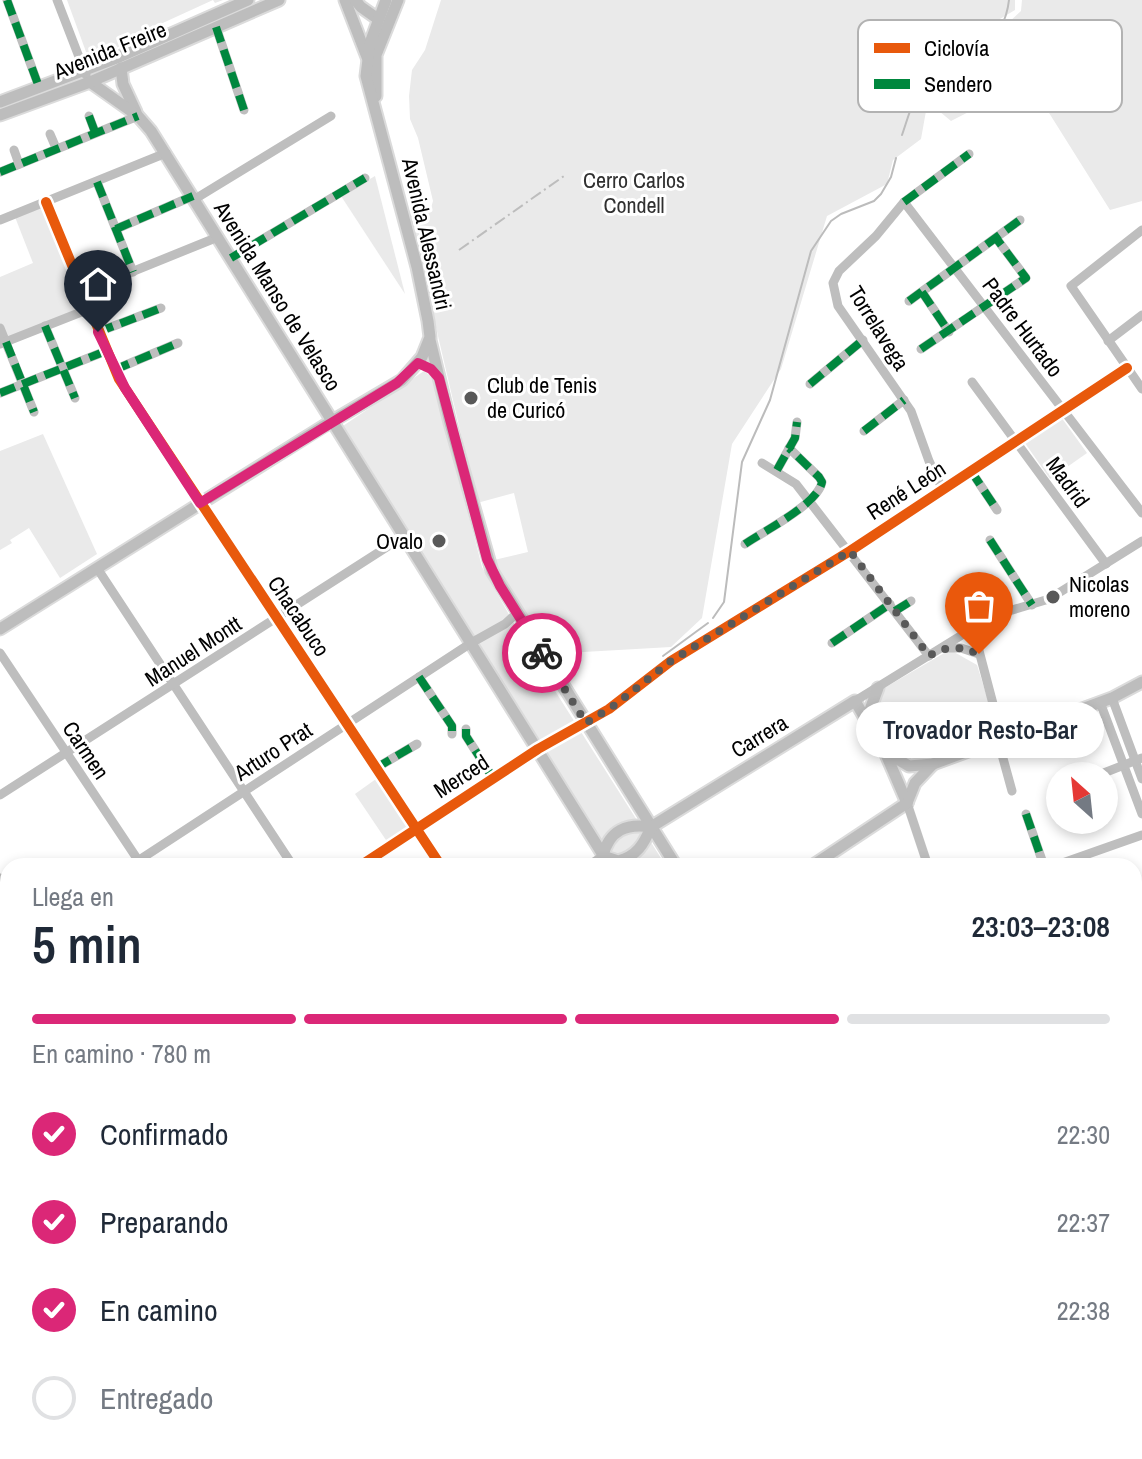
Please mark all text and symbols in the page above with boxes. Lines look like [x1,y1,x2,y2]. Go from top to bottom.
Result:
street label: Avenida Freire [48,14,171,87]
legend [858,20,1122,112]
text: Ciclovía [924,33,989,63]
text: Sendero [924,69,992,99]
street label: Avenida Alessandri [395,154,459,313]
park label: Cerro Carlos Condell [583,165,685,220]
street label: Avenida Manso de Velasco [207,195,349,397]
pin [64,250,132,332]
icon: home [76,262,120,306]
street label: Padre Hurtado [976,271,1070,383]
street label: Torrelavega [841,280,917,376]
place label: Club de Tenis de Curicó [487,370,597,425]
marker: Club de Tenis de Curicó [462,389,480,407]
street label: Madrid [1039,450,1097,514]
street label: René León [861,453,951,527]
place label: Ovalo [376,526,423,556]
marker: Ovalo [430,532,448,550]
place label: Nicolas moreno [1069,569,1130,624]
street label: Chacabuco [261,570,337,662]
pin [945,572,1013,654]
icon: bag [957,584,1001,628]
marker: Nicolas moreno [1044,588,1062,606]
street label: Manuel Montt [139,609,247,693]
courier [502,613,582,693]
icon: bike [520,631,564,675]
callout: Trovador Resto-Bar [855,702,1103,758]
street label: Carrera [725,707,793,765]
text: Trovador Resto-Bar [883,712,1077,747]
street label: Carmen [56,715,116,785]
street label: Arturo Prat [227,715,318,788]
street label: Merced [428,747,494,805]
north arrow [1046,762,1118,834]
map controls [1046,762,1118,834]
text: Llega en [32,879,114,914]
text: 23:03–23:08 [971,906,1110,946]
text: 5 min [32,909,142,979]
text: En camino · 780 m [32,1036,211,1071]
icon: check [32,1112,76,1156]
text: Confirmado [100,1114,229,1154]
text: 22:30 [1057,1117,1110,1152]
icon: check [32,1200,76,1244]
text: Preparando [100,1202,229,1242]
text: 22:37 [1057,1205,1110,1240]
icon: check [32,1288,76,1332]
text: En camino [100,1290,218,1330]
text: 22:38 [1057,1293,1110,1328]
text: Entregado [100,1378,214,1418]

